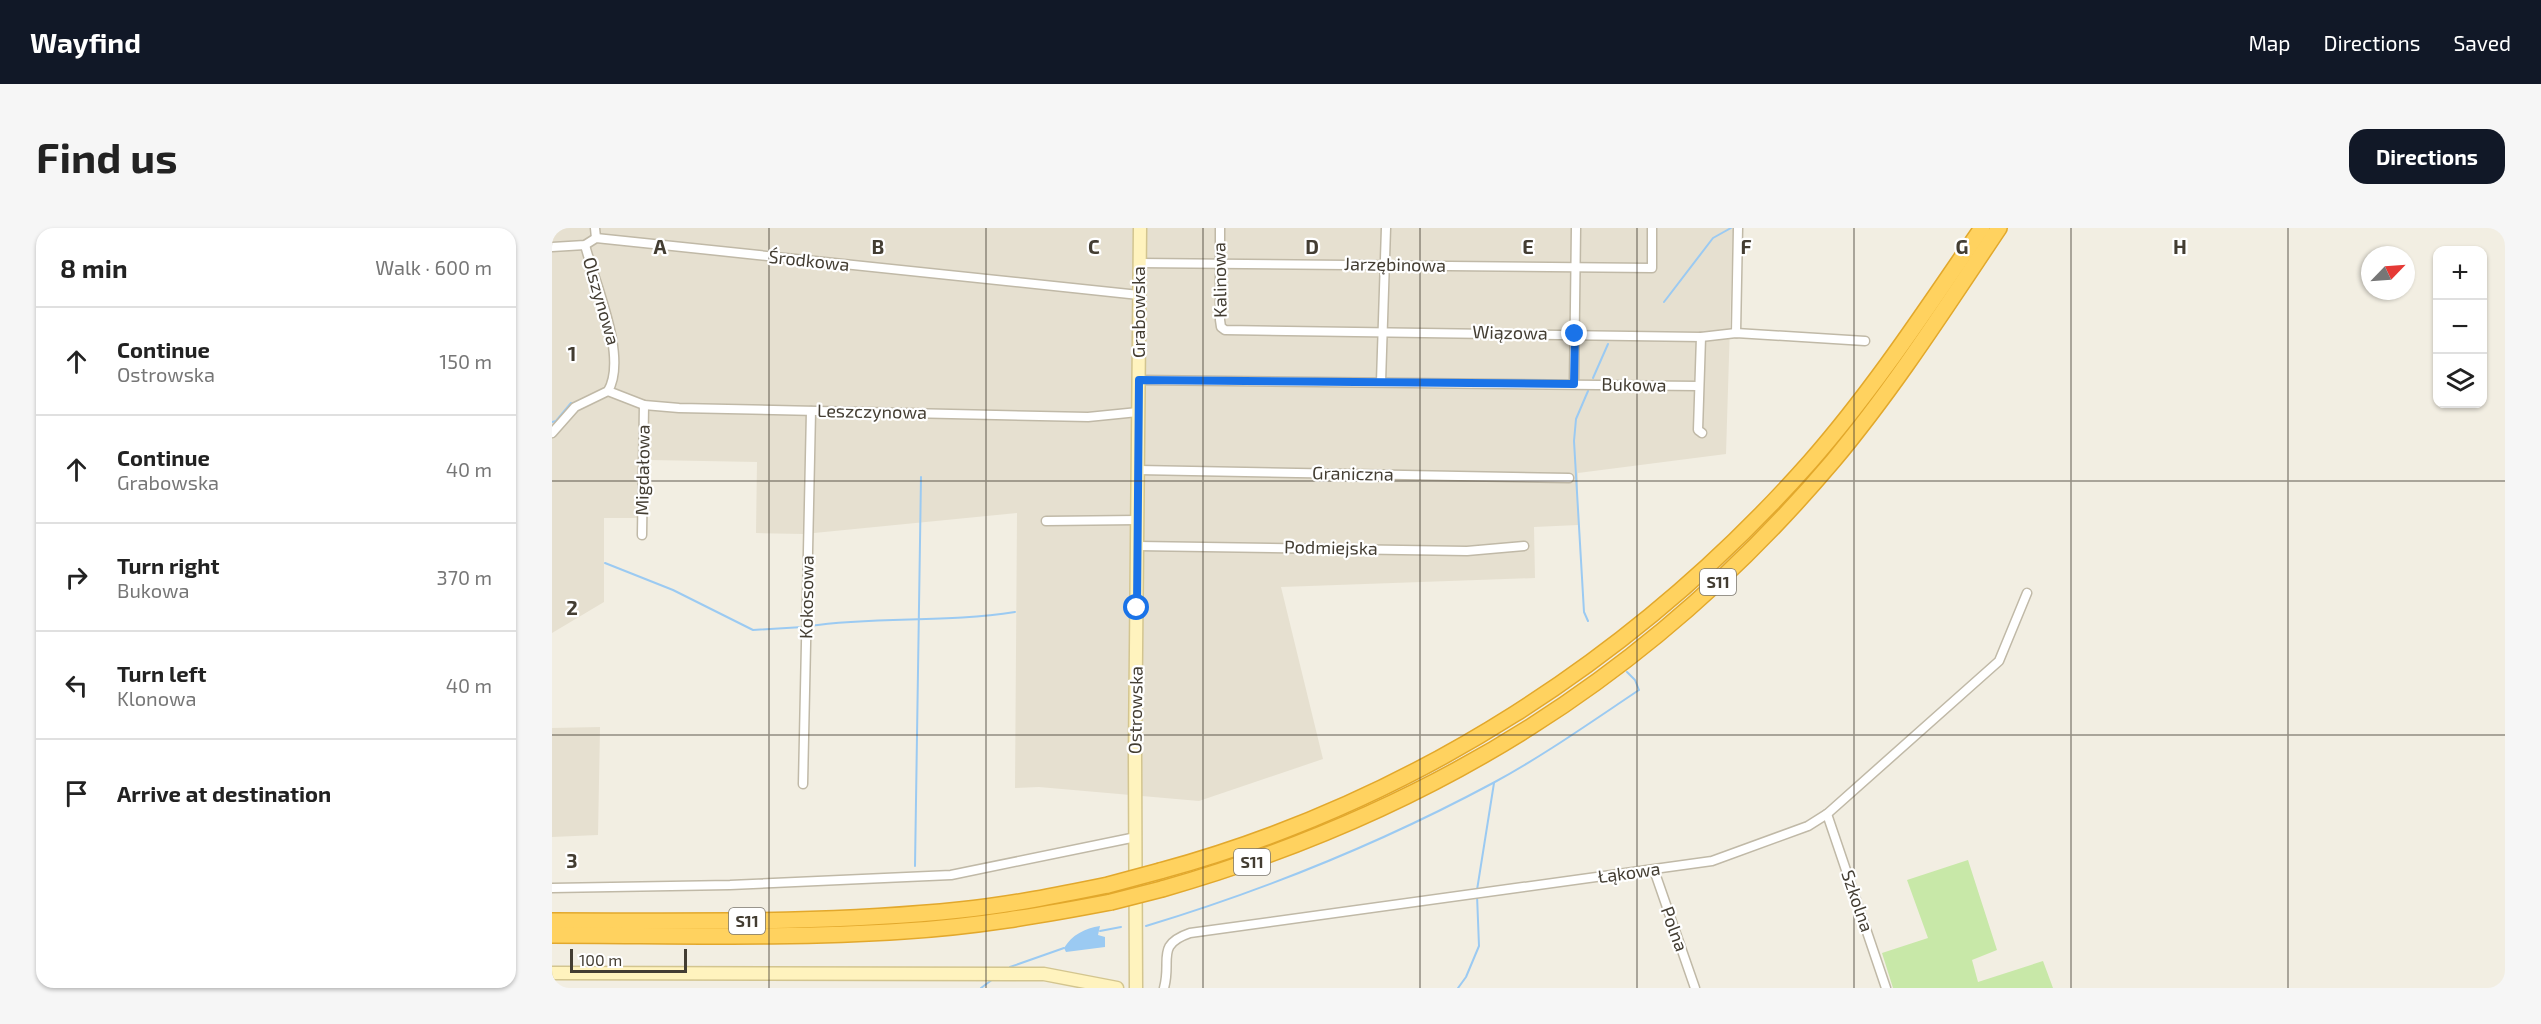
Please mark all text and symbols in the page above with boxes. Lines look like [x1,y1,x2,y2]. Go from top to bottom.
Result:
text: Wayfind [30,25,141,59]
text: Map [2248,30,2291,55]
text: Directions [2324,30,2420,55]
text: Saved [2453,30,2511,55]
button: Directions [2349,129,2505,184]
text: Find us [36,131,178,181]
text: A [653,234,667,258]
text: B [872,234,884,258]
text: C [1088,234,1100,258]
text: D [1305,234,1319,258]
text: E [1522,234,1534,258]
text: F [1740,234,1752,258]
text: G [1956,234,1968,258]
text: H [2173,234,2187,258]
street label: Kalinowa [1207,242,1231,318]
street label: Środkowa [768,245,851,275]
north arrow [2361,246,2415,300]
map controls [2433,246,2487,408]
button: + [2433,246,2487,300]
text: 8 min [60,252,128,283]
street label: Jarzębinowa [1344,252,1446,276]
street label: Olszynowa [579,254,625,347]
text: Walk · 600 m [375,255,492,279]
street label: Grabowska [1127,266,1149,358]
button: − [2433,300,2487,354]
street label: Wiązowa [1472,320,1548,344]
route end [1561,320,1587,346]
text: Continue [117,336,210,362]
text: 1 [568,341,576,365]
icon: ahead [60,345,93,378]
text: 150 m [439,349,492,373]
button: layers [2433,354,2487,408]
text: Ostrowska [117,362,215,386]
street label: Bukowa [1601,372,1667,396]
street label: Leszczynowa [817,399,927,423]
street label: Migdałowa [630,424,654,516]
text: Continue [117,444,210,470]
icon: ahead [60,453,93,486]
text: 40 m [446,457,492,481]
street label: Graniczna [1312,461,1394,485]
text: Grabowska [117,470,219,494]
street label: Podmiejska [1284,535,1378,559]
text: Turn right [117,552,219,578]
street label: Kokosowa [794,555,818,639]
icon: right [60,561,93,594]
text: 370 m [437,565,492,589]
road number: S11 [1700,569,1736,595]
text: Bukowa [117,578,189,602]
route start [1123,594,1149,620]
text: 2 [566,595,578,619]
text: Turn left [117,660,206,686]
street label: Ostrowska [1123,666,1147,754]
icon: left [60,669,93,702]
text: 40 m [446,673,492,697]
text: Klonowa [117,686,196,710]
icon: arrive [60,777,93,810]
text: Arrive at destination [117,780,331,806]
text: 3 [566,848,578,872]
road number: S11 [1234,849,1270,875]
street label: Łąkowa [1596,857,1662,887]
street label: Szkolna [1837,867,1879,935]
street label: Polna [1657,903,1693,954]
road number: S11 [729,908,765,934]
scale bar [570,946,687,974]
text: 100 m [579,950,622,969]

